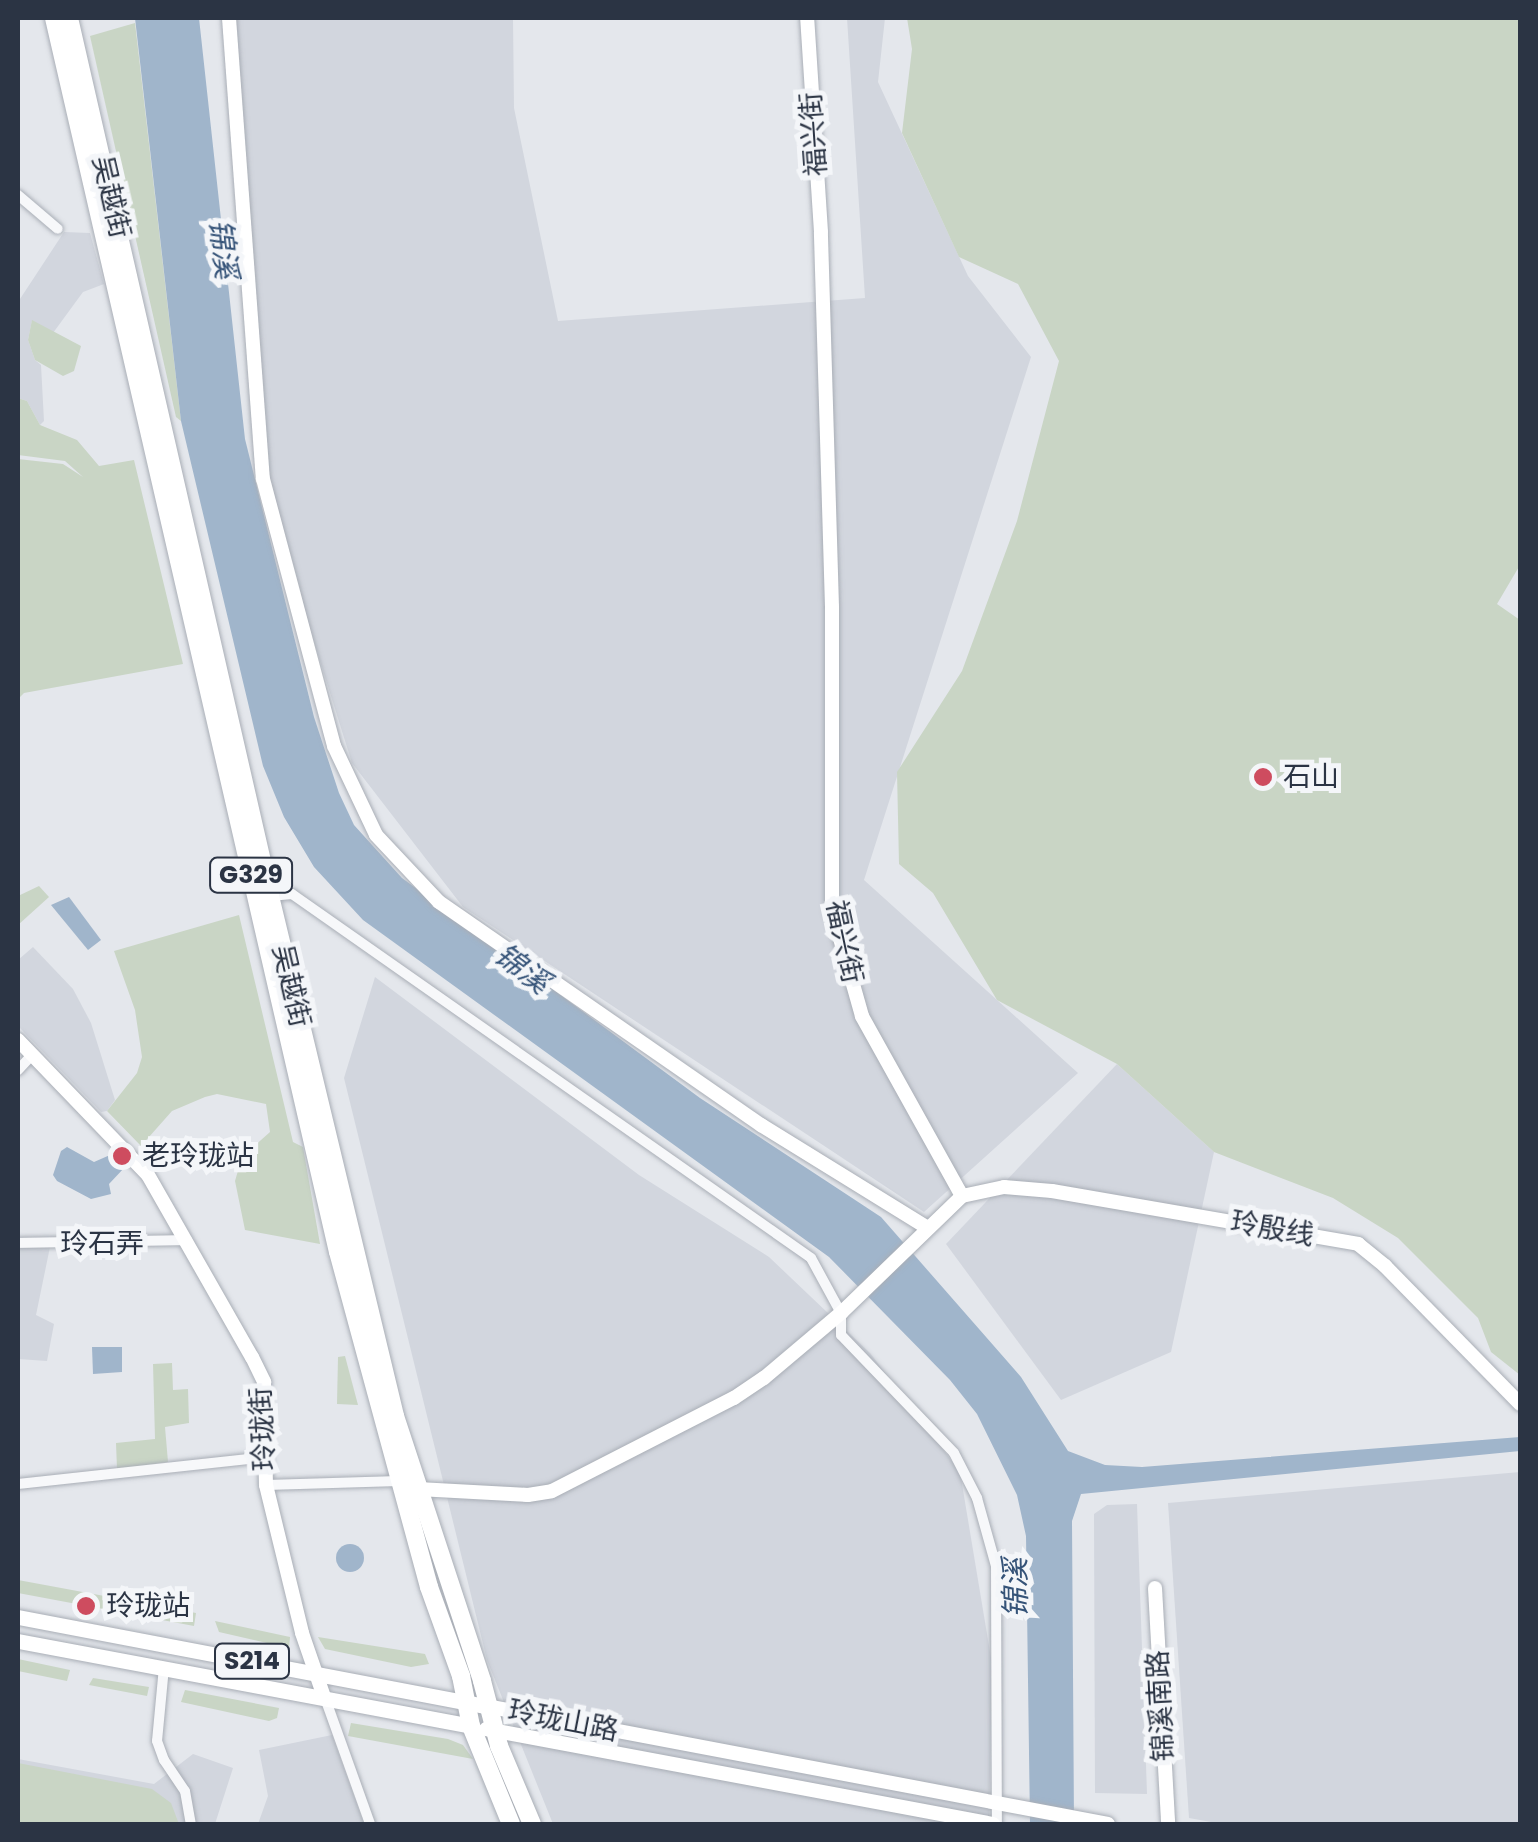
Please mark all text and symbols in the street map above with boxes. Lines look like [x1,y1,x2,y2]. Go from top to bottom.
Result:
street label: 福兴街 [794,91,834,177]
street label: 吴越街 [85,152,137,242]
water label: 锦溪 [201,217,245,281]
place label: 石山 [1283,760,1339,794]
marker: 石山 [1252,766,1274,788]
road number: G329 [208,855,294,895]
street label: 福兴街 [819,897,869,987]
water label: 锦溪 [487,937,557,1001]
street label: 吴越街 [265,941,317,1031]
place label: 老玲珑站 [142,1139,254,1173]
marker: 老玲珑站 [111,1145,133,1167]
street label: 玲殷线 [1228,1205,1316,1253]
street label: 玲石弄 [60,1227,144,1261]
street label: 玲珑街 [244,1386,282,1472]
water label: 锦溪 [997,1558,1035,1618]
place label: 玲珑站 [106,1589,190,1623]
marker: 玲珑站 [75,1595,97,1617]
road number: S214 [212,1641,292,1681]
street label: 锦溪南路 [1141,1649,1181,1763]
street label: 玲珑山路 [505,1694,621,1748]

